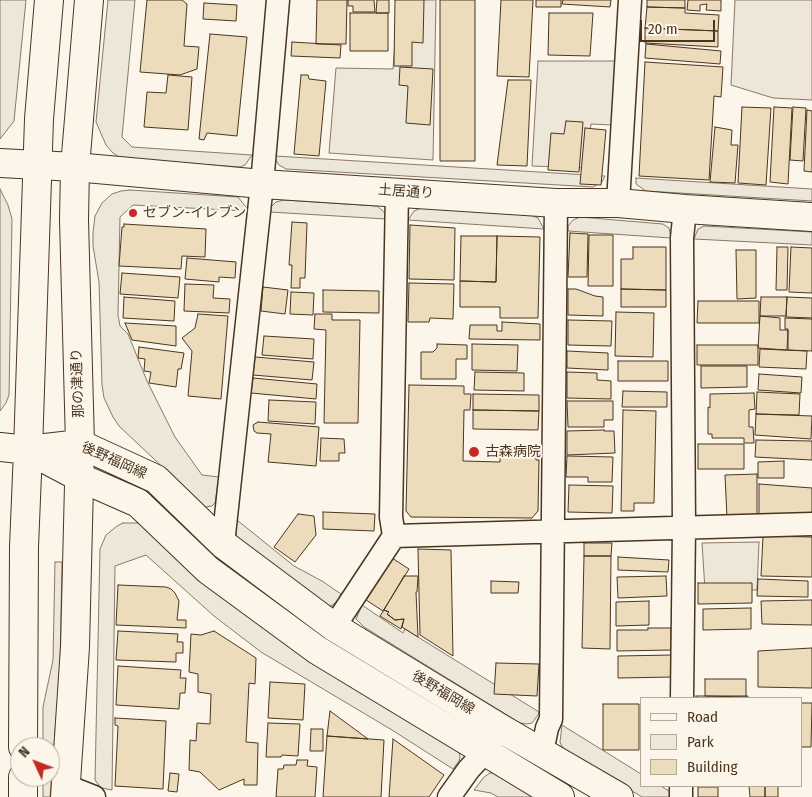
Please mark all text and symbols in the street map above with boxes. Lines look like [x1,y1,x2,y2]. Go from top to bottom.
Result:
scale bar [642,10,717,42]
text: 20 m [648,20,678,38]
street label: 土居通り [377,182,435,202]
place label: セブン-イレブン [143,205,246,221]
marker: セブン-イレブン [127,207,139,219]
street label: 那の津通り [68,348,88,418]
street label: 後野福岡線 [79,439,149,483]
place label: 古森病院 [485,444,541,460]
marker: 古森病院 [467,445,481,459]
street label: 後野福岡線 [409,668,477,718]
legend [640,697,802,787]
text: Road [687,708,718,726]
text: Park [687,733,714,751]
north arrow [10,737,60,787]
text: N [15,743,33,761]
text: Building [687,758,738,776]

